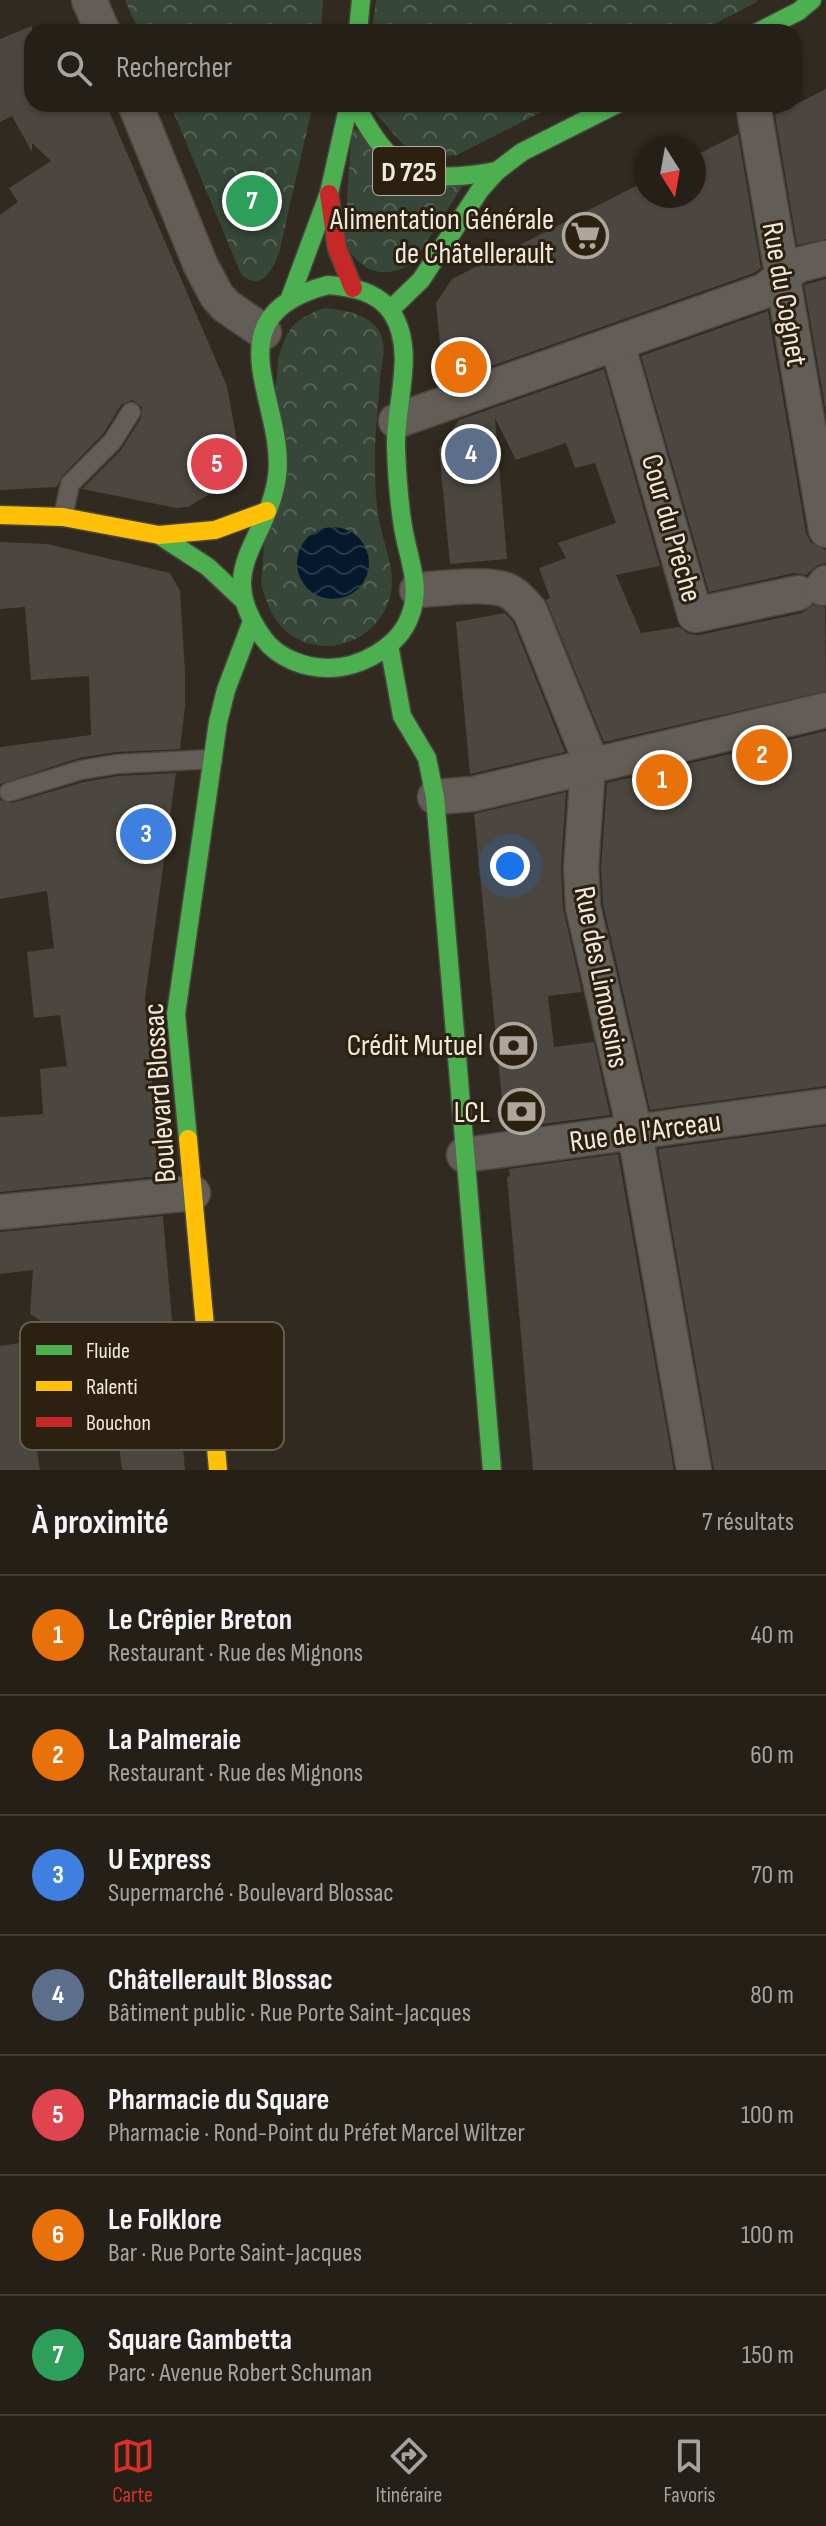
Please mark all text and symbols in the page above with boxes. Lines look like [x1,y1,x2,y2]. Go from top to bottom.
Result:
search box [24,24,802,112]
icon: search [52,46,96,90]
text: Rechercher [116,50,232,86]
north arrow [634,136,706,208]
road number: D 725 [373,147,445,195]
pin: 7 [226,171,278,231]
place label: Alimentation Générale de Châtellerault [329,202,554,272]
supermarket icon: Alimentation Générale de Châtellerault [561,212,609,260]
street label: Rue du Cognet [754,219,814,369]
pin: 6 [435,337,487,397]
pin: 4 [445,424,497,484]
pin: 5 [191,434,243,494]
street label: Cour du Prêche [633,450,709,606]
pin: 2 [736,725,788,785]
pin: 1 [636,750,688,810]
pin: 3 [120,804,172,864]
your location [490,846,530,886]
street label: Rue des Limousins [566,883,636,1071]
street label: Boulevard Blossac [136,1002,184,1184]
bank icon: Crédit Mutuel [490,1021,538,1069]
place label: Crédit Mutuel [347,1028,483,1064]
bank icon: LCL [497,1088,545,1136]
place label: LCL [454,1095,490,1131]
street label: Rue de l'Arceau [567,1104,723,1160]
legend [20,1322,284,1450]
text: Fluide [86,1338,130,1365]
text: Ralenti [86,1374,138,1401]
text: Bouchon [86,1410,151,1437]
text: À proximité [32,1502,169,1543]
text: 7 résultats [702,1507,794,1538]
text: Le Crêpier Breton [108,1602,292,1638]
text: 1 [53,1620,63,1651]
text: 40 m [751,1620,794,1651]
text: Restaurant · Rue des Mignons [108,1638,363,1669]
text: La Palmeraie [108,1722,241,1758]
text: 2 [52,1740,64,1771]
text: 60 m [750,1740,794,1771]
text: Restaurant · Rue des Mignons [108,1758,363,1789]
text: U Express [108,1842,211,1878]
text: 3 [52,1860,64,1891]
text: 70 m [751,1860,794,1891]
text: Supermarché · Boulevard Blossac [108,1878,394,1909]
text: Châtellerault Blossac [108,1962,333,1998]
text: 4 [52,1980,64,2011]
text: 80 m [750,1980,794,2011]
text: Bâtiment public · Rue Porte Saint-Jacques [108,1998,471,2029]
text: Pharmacie du Square [108,2082,329,2118]
text: 5 [52,2100,64,2131]
text: 100 m [741,2100,794,2131]
text: Pharmacie · Rond-Point du Préfet Marcel Wiltzer [108,2118,525,2149]
text: Le Folklore [108,2202,222,2238]
text: 6 [52,2220,64,2251]
text: 100 m [741,2220,794,2251]
text: Bar · Rue Porte Saint-Jacques [108,2238,362,2269]
text: Square Gambetta [108,2322,292,2358]
text: 7 [52,2340,64,2371]
text: 150 m [742,2340,794,2371]
text: Parc · Avenue Robert Schuman [108,2358,372,2389]
tab: Carte [111,2434,155,2509]
tab: Itinéraire [376,2434,442,2509]
tab: Favoris [663,2434,715,2509]

